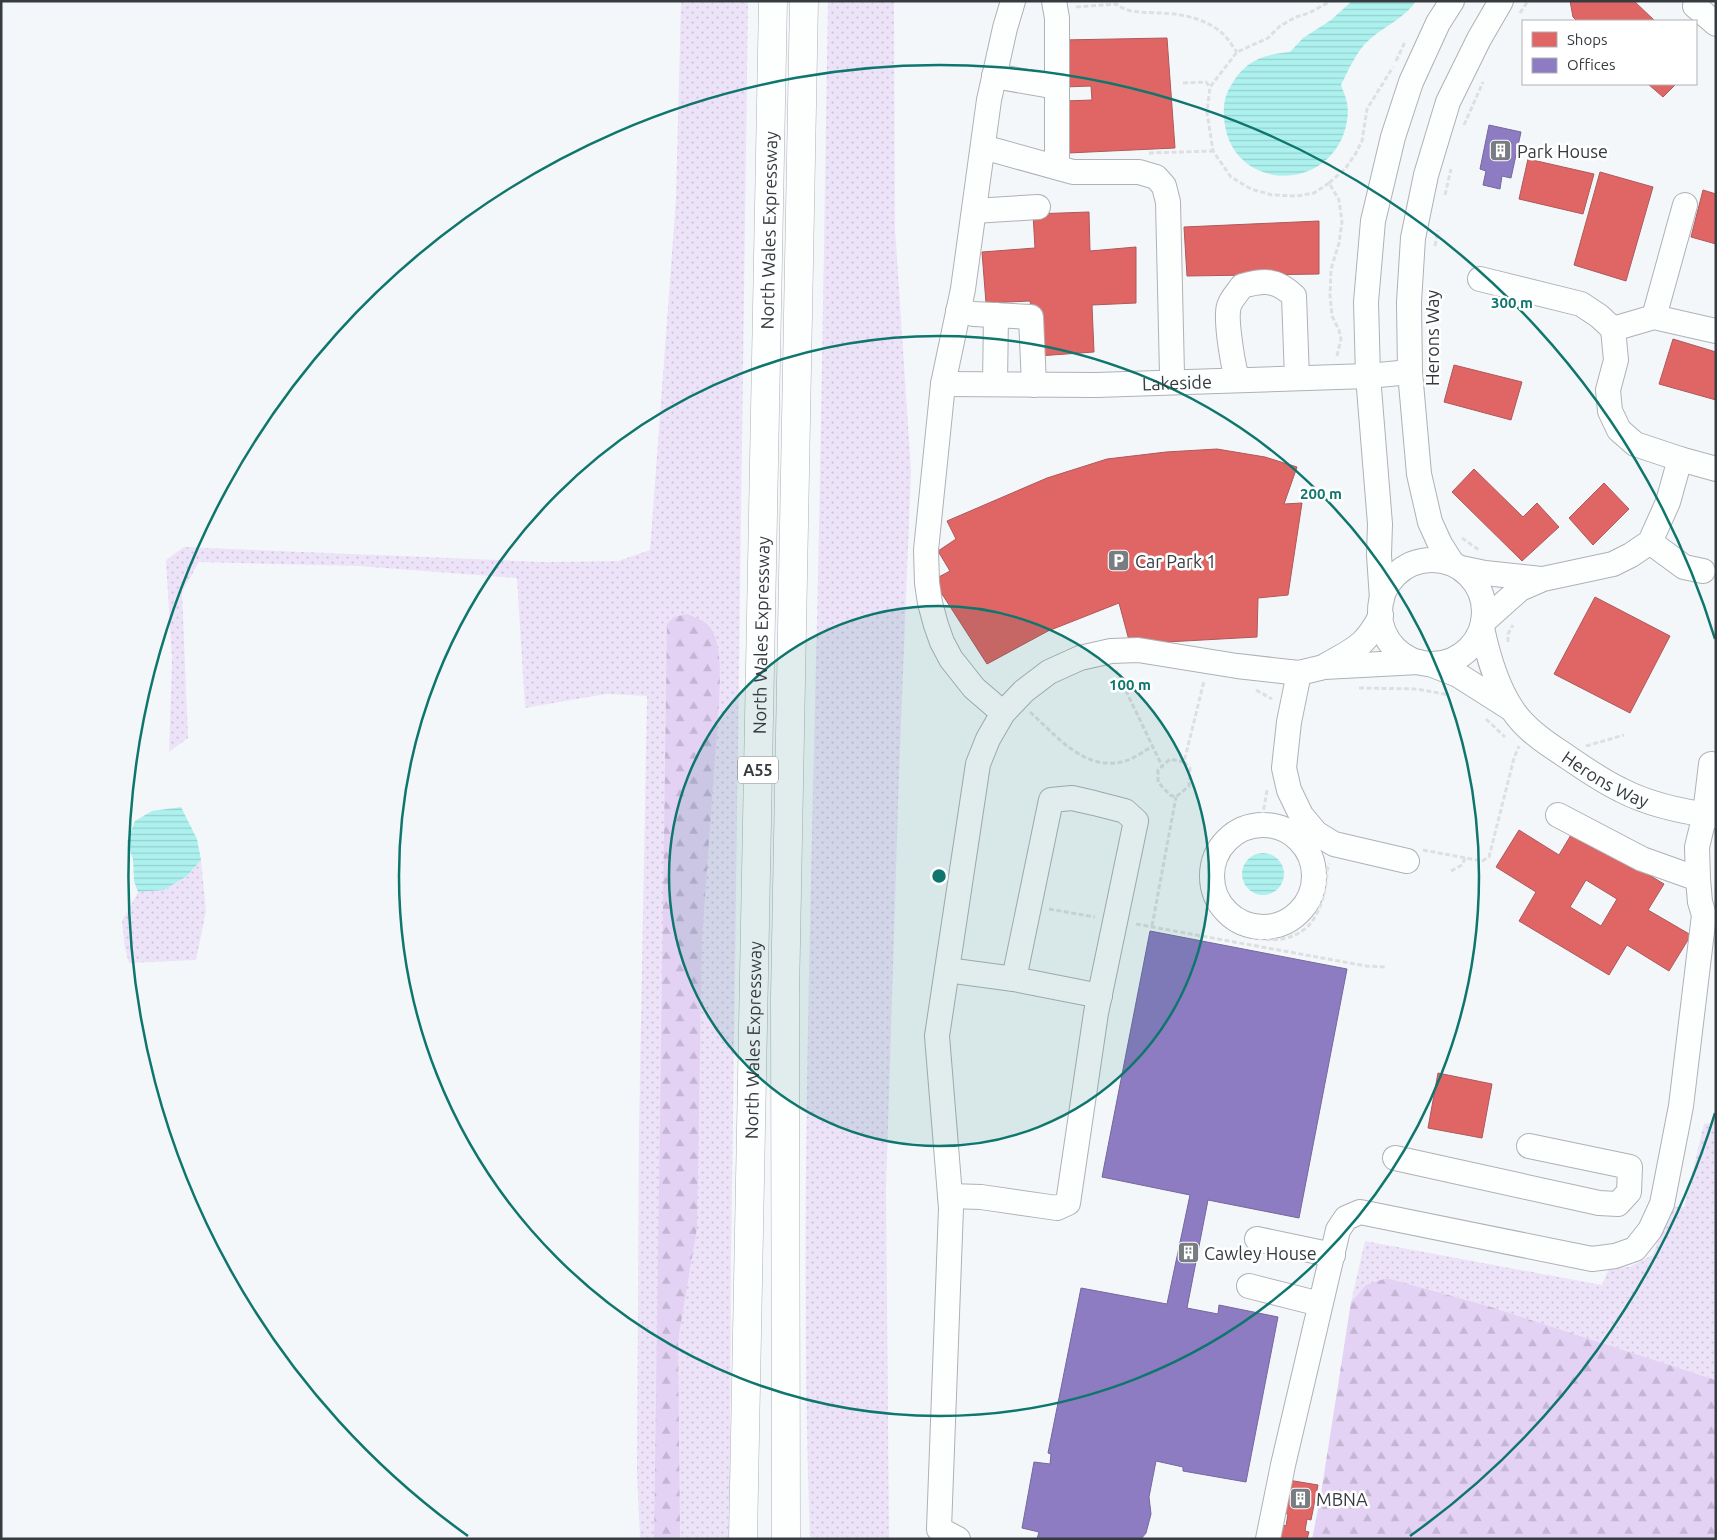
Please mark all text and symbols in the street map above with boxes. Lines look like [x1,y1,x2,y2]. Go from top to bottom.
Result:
legend [1522,20,1697,85]
text: Shops [1567,31,1608,48]
text: Offices [1567,56,1615,73]
street label: North Wales Expressway [757,131,780,329]
building icon: Park House [1489,139,1513,163]
place label: Park House [1517,141,1608,161]
street label: Herons Way [1422,290,1442,386]
text: 300 m [1491,294,1533,311]
street label: Lakeside [1142,371,1212,393]
text: 200 m [1300,485,1342,502]
street label: North Wales Expressway [749,536,773,734]
parking icon: Car Park 1 [1107,549,1131,573]
place label: Car Park 1 [1135,551,1216,571]
text: 100 m [1109,676,1151,693]
street label: Herons Way [1559,747,1652,811]
road number: A55 [738,756,778,784]
centre of rings [930,867,948,885]
street label: North Wales Expressway [741,941,765,1139]
building icon: Cawley House [1176,1241,1200,1265]
place label: Cawley House [1204,1243,1317,1263]
building icon: MBNA [1288,1487,1312,1511]
place label: MBNA [1316,1489,1368,1509]

